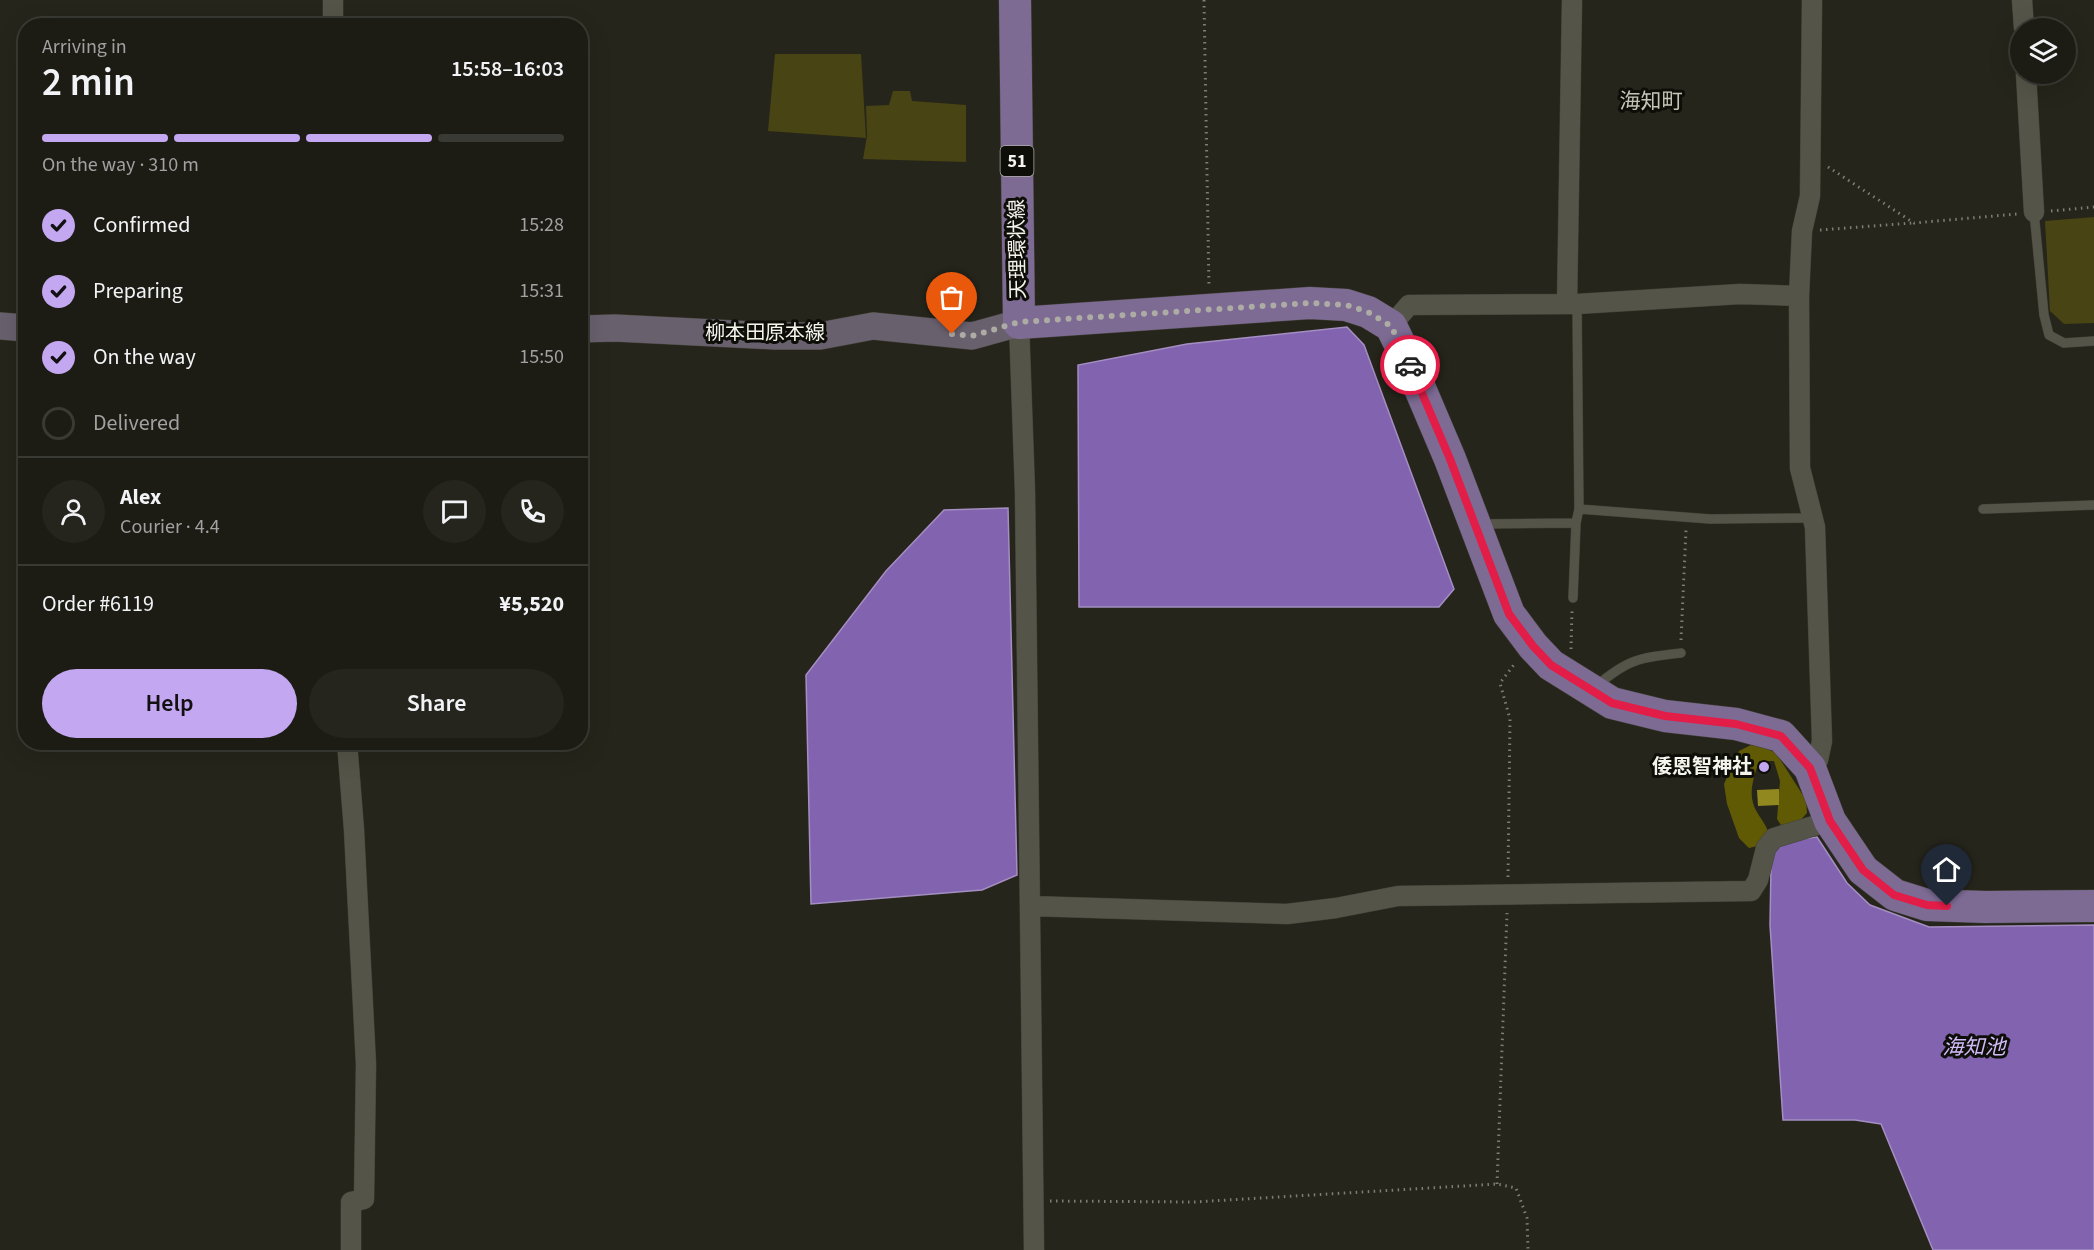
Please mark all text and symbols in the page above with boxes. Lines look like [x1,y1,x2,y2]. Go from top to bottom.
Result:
map controls [2010,18,2076,84]
button: layers [2010,18,2076,84]
text: Arriving in [42,33,127,61]
text: 15:58–16:03 [451,53,564,85]
text: 2 min [42,55,135,111]
district label: 海知町 [1620,86,1683,116]
road number: 51 [1000,146,1034,176]
text: On the way · 310 m [42,151,199,179]
street label: 天理環状線 [1003,199,1033,299]
icon: check [42,209,75,242]
text: Confirmed [93,209,190,241]
text: 15:28 [519,211,564,239]
pin [926,272,977,334]
icon: check [42,275,75,308]
text: Preparing [93,275,183,307]
text: 15:31 [519,277,564,305]
icon: bag [935,281,968,314]
street label: 柳本田原本線 [705,319,825,347]
courier [1380,335,1440,395]
icon: check [42,341,75,374]
text: On the way [93,341,196,373]
text: 15:50 [519,343,564,371]
icon: car [1394,349,1427,382]
text: Delivered [93,407,180,439]
button: person [42,480,105,543]
button: chat [423,480,486,543]
button: phone [501,480,564,543]
text: Alex [120,481,161,513]
text: Courier · 4.4 [120,513,220,541]
text: Order #6119 [42,588,154,620]
text: ¥5,520 [499,588,564,620]
button: Help [42,669,297,738]
button: Share [309,669,564,738]
place label: 倭恩智神社 [1652,753,1752,781]
marker: 倭恩智神社 [1757,760,1771,774]
pin [1921,844,1972,906]
icon: home [1930,853,1963,886]
water label: 海知池 [1943,1032,2007,1062]

